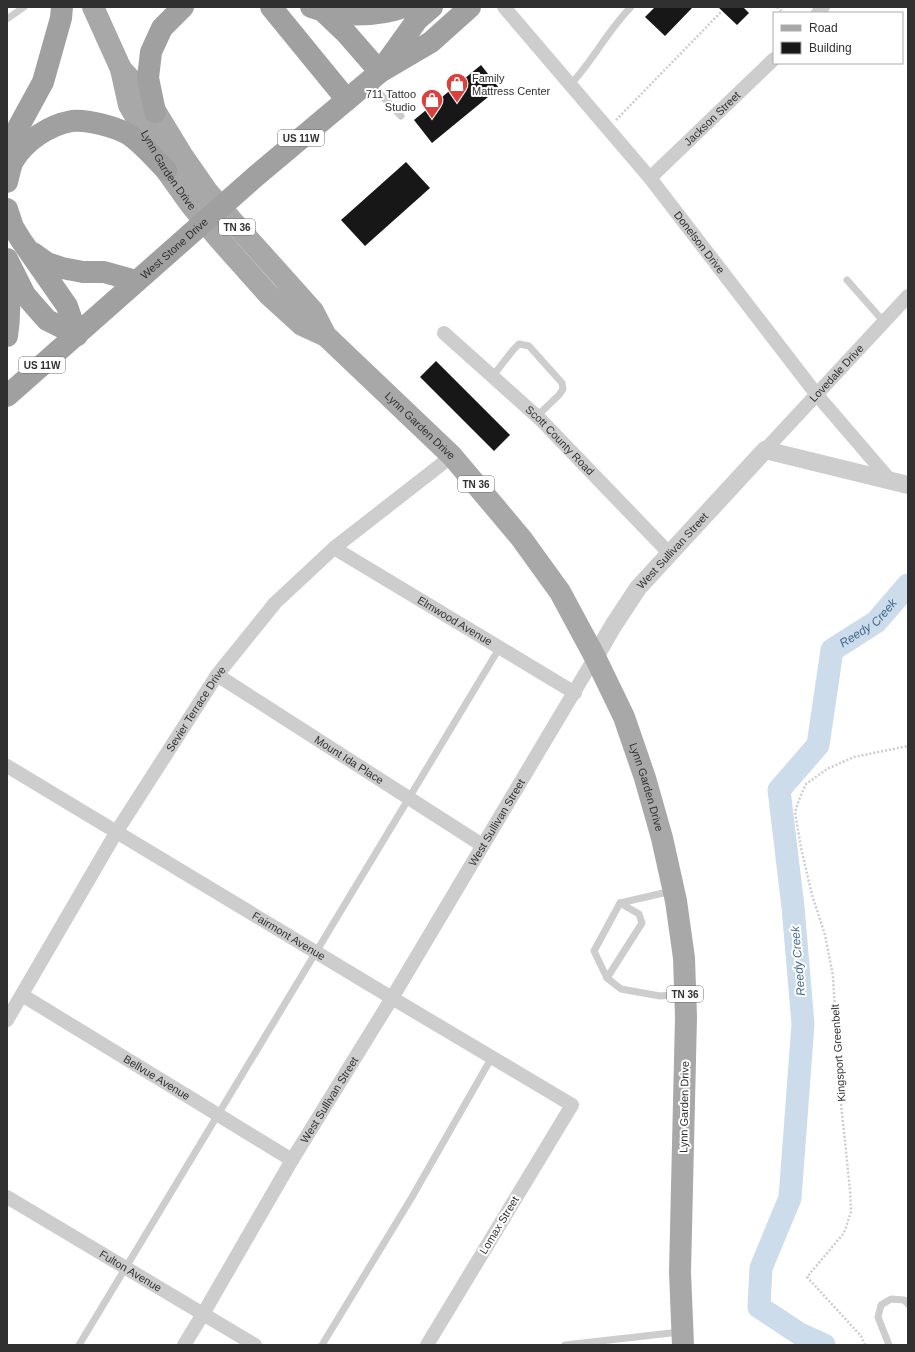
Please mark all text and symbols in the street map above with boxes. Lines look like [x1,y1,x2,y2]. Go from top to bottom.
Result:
legend [773,12,903,64]
text: Road [809,21,838,35]
text: Building [809,41,852,55]
shop icon: Family Mattress Center [444,71,470,104]
place label: Family Mattress Center [472,72,551,97]
shop icon: 711 Tattoo Studio [419,87,445,120]
place label: 711 Tattoo Studio [366,88,416,113]
street label: Jackson Street [682,89,742,148]
street label: Lynn Garden Drive [139,128,198,212]
road number: US 11W [278,130,324,146]
street label: Donelson Drive [672,209,727,276]
street label: West Stone Drive [138,216,210,281]
road number: TN 36 [219,219,255,235]
street label: Lovedale Drive [807,342,866,404]
road number: US 11W [19,357,65,373]
street label: Lynn Garden Drive [383,390,458,462]
street label: Scott County Road [523,403,597,477]
road number: TN 36 [458,476,494,492]
street label: West Sullivan Street [634,510,710,591]
street label: Elmwood Avenue [415,594,494,648]
water label: Reedy Creek [837,595,900,650]
street label: Sevier Terrace Drive [164,664,228,754]
street label: Mount Ida Place [312,733,386,786]
street label: Lynn Garden Drive [627,741,666,833]
street label: West Sullivan Street [466,777,527,868]
street label: Fairmont Avenue [250,909,327,962]
water label: Reedy Creek [788,925,808,996]
road number: TN 36 [667,986,703,1002]
street label: Kingsport Greenbelt [829,1004,847,1102]
street label: Bellvue Avenue [121,1053,192,1102]
street label: West Sullivan Street [298,1055,360,1145]
street label: Lynn Garden Drive [677,1061,691,1153]
street label: Lomax Street [477,1194,521,1256]
street label: Fulton Avenue [97,1248,164,1294]

